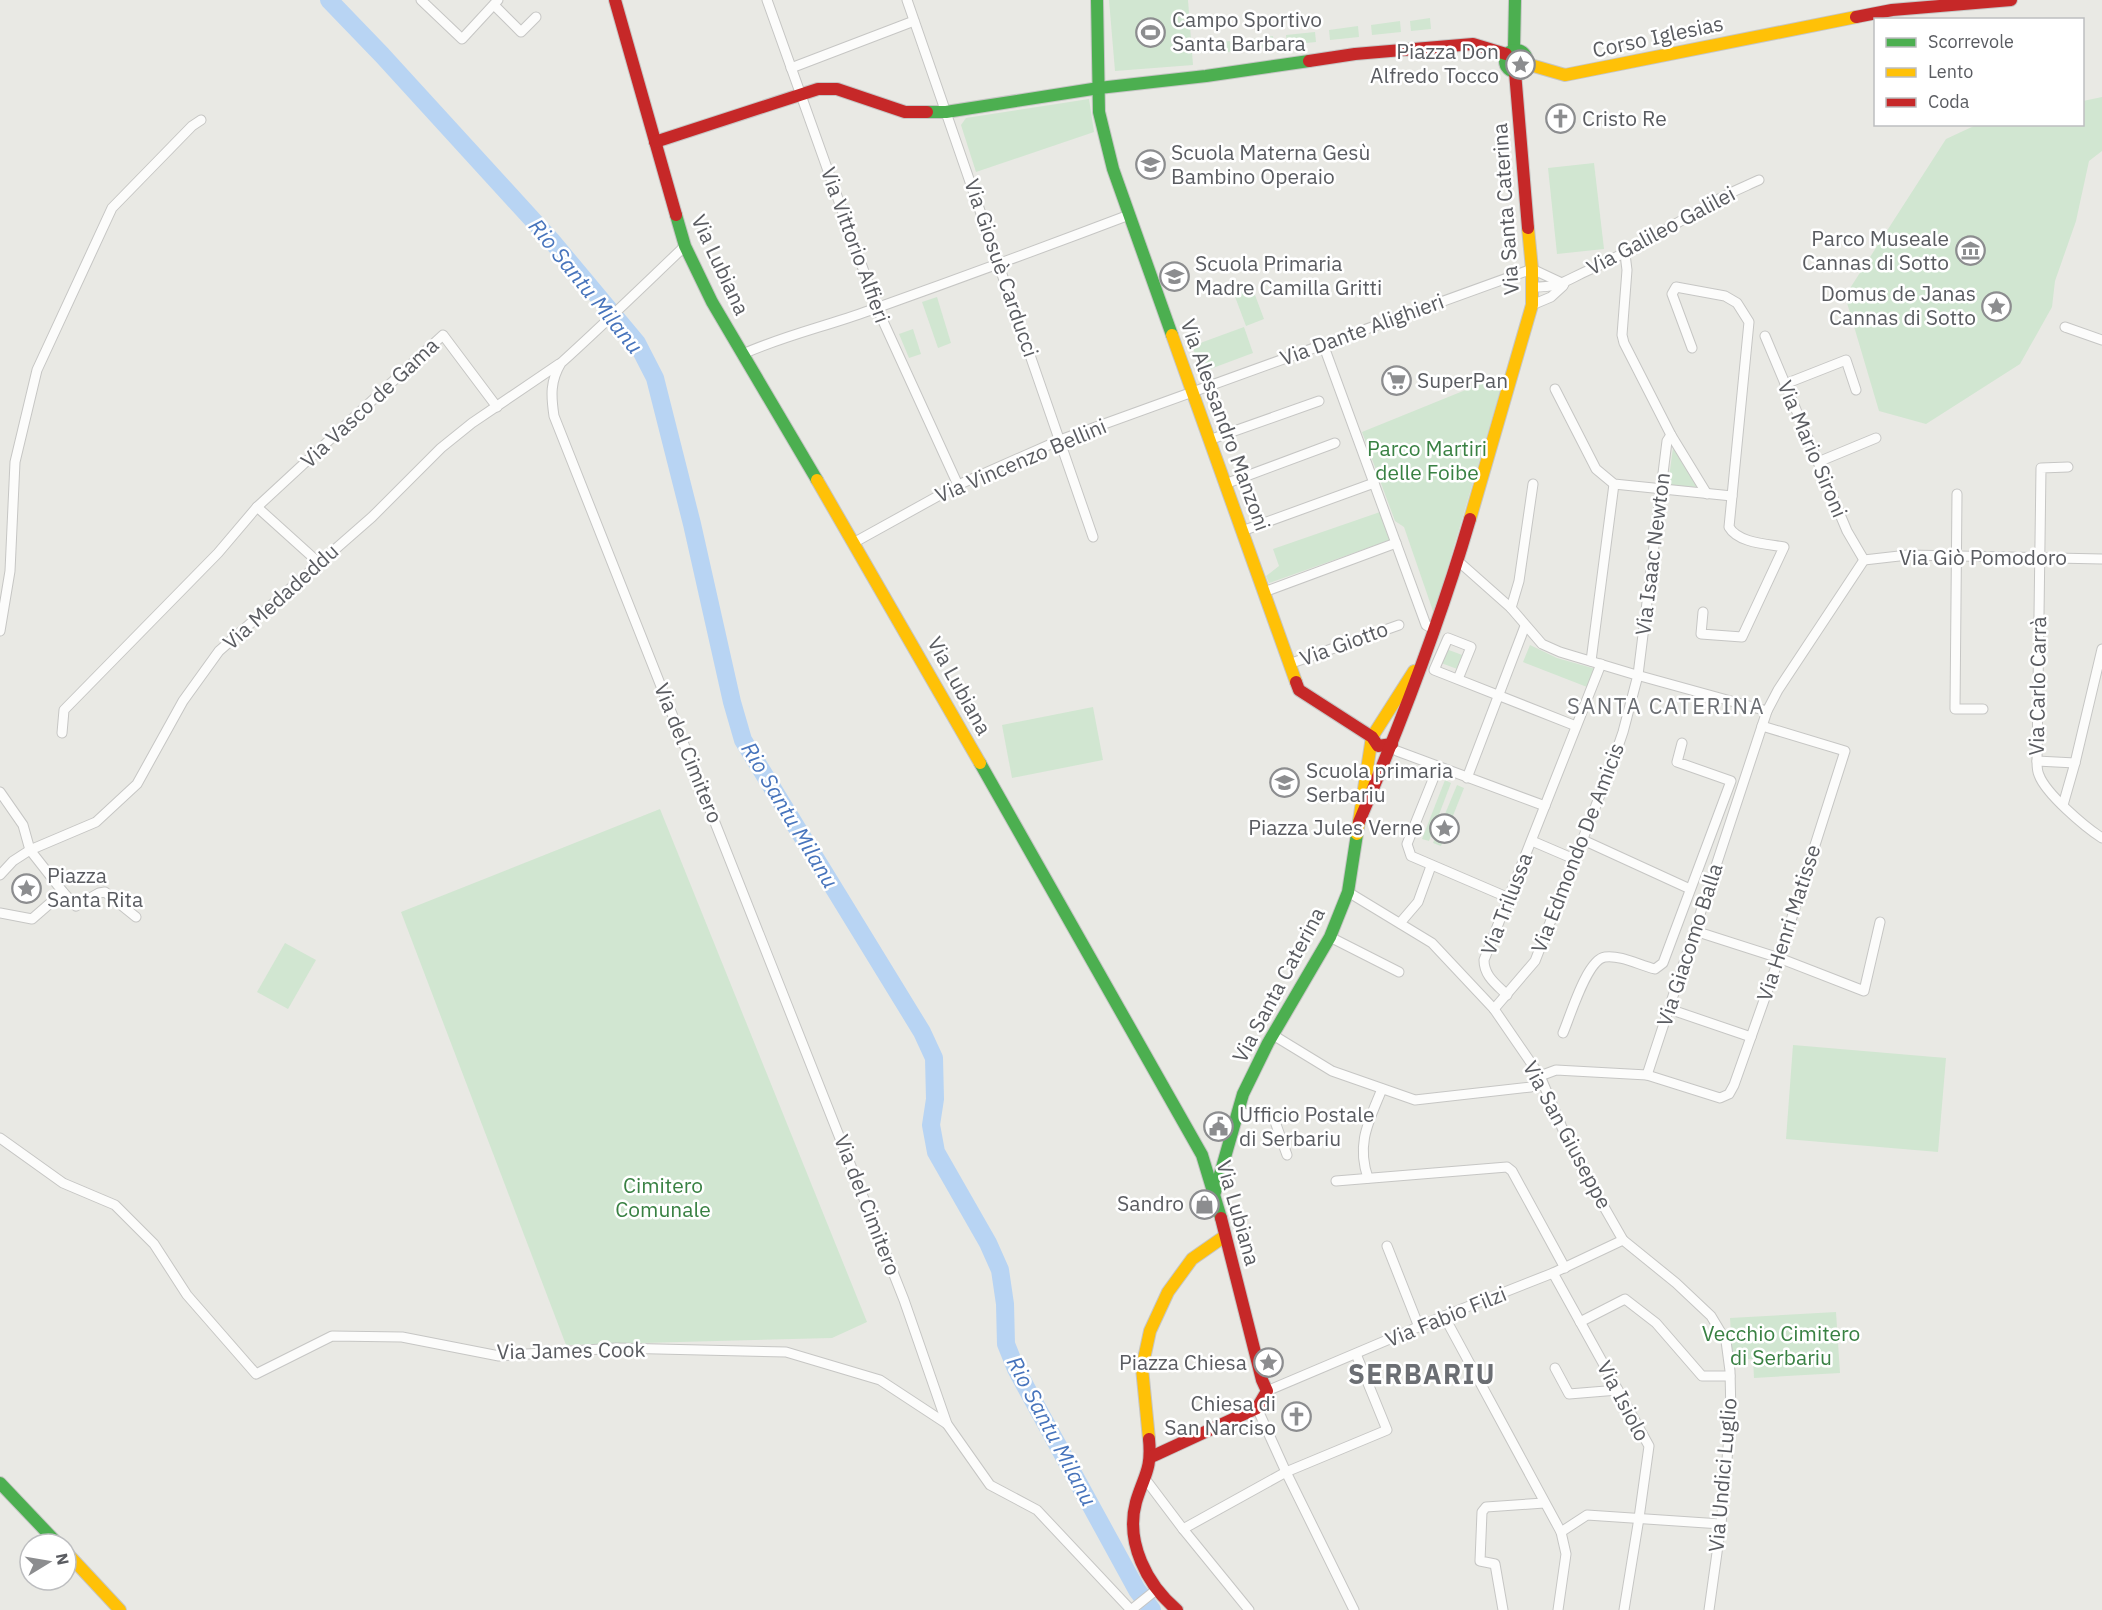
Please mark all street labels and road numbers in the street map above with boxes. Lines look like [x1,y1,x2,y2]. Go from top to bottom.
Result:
street label: Corso Iglesias [1590,8,1726,64]
street label: Via Santa Caterina [1485,122,1525,296]
street label: Via Vittorio Alfieri [815,163,897,326]
street label: Via Giosuè Carducci [958,175,1046,360]
street label: Via Galileo Galilei [1581,179,1740,281]
street label: Via Lubiana [685,210,756,320]
street label: Via Dante Alighieri [1276,286,1447,372]
street label: Via Alessandro Manzoni [1175,315,1277,534]
street label: Via Vasco de Gama [294,331,444,474]
street label: Via Mario Sironi [1771,376,1854,521]
street label: Via Vincenzo Bellini [931,411,1110,509]
street label: Via Isaac Newton [1628,471,1676,637]
street label: Via Medadeddu [217,537,344,656]
street label: Via Giò Pomodoro [1899,543,2067,571]
street label: Via Giotto [1296,614,1392,672]
street label: Via Carlo Carrà [2022,616,2052,756]
street label: Via Lubiana [921,631,998,740]
street label: Via del Cimitero [648,678,730,827]
street label: Via Edmondo De Amicis [1524,739,1630,957]
street label: Via Henri Matisse [1750,841,1827,1005]
street label: Via Trilussa [1474,848,1538,959]
street label: Via Giacomo Balla [1649,860,1729,1030]
street label: Via Santa Caterina [1225,902,1331,1067]
street label: Via San Giuseppe [1517,1056,1619,1213]
street label: Via del Cimitero [828,1130,908,1279]
street label: Via Lubiana [1211,1157,1267,1269]
street label: Via Fabio Filzi [1381,1279,1510,1353]
street label: Via James Cook [496,1335,646,1365]
street label: Via Isiolo [1591,1355,1657,1446]
street label: Via Undici Luglio [1701,1397,1743,1553]

